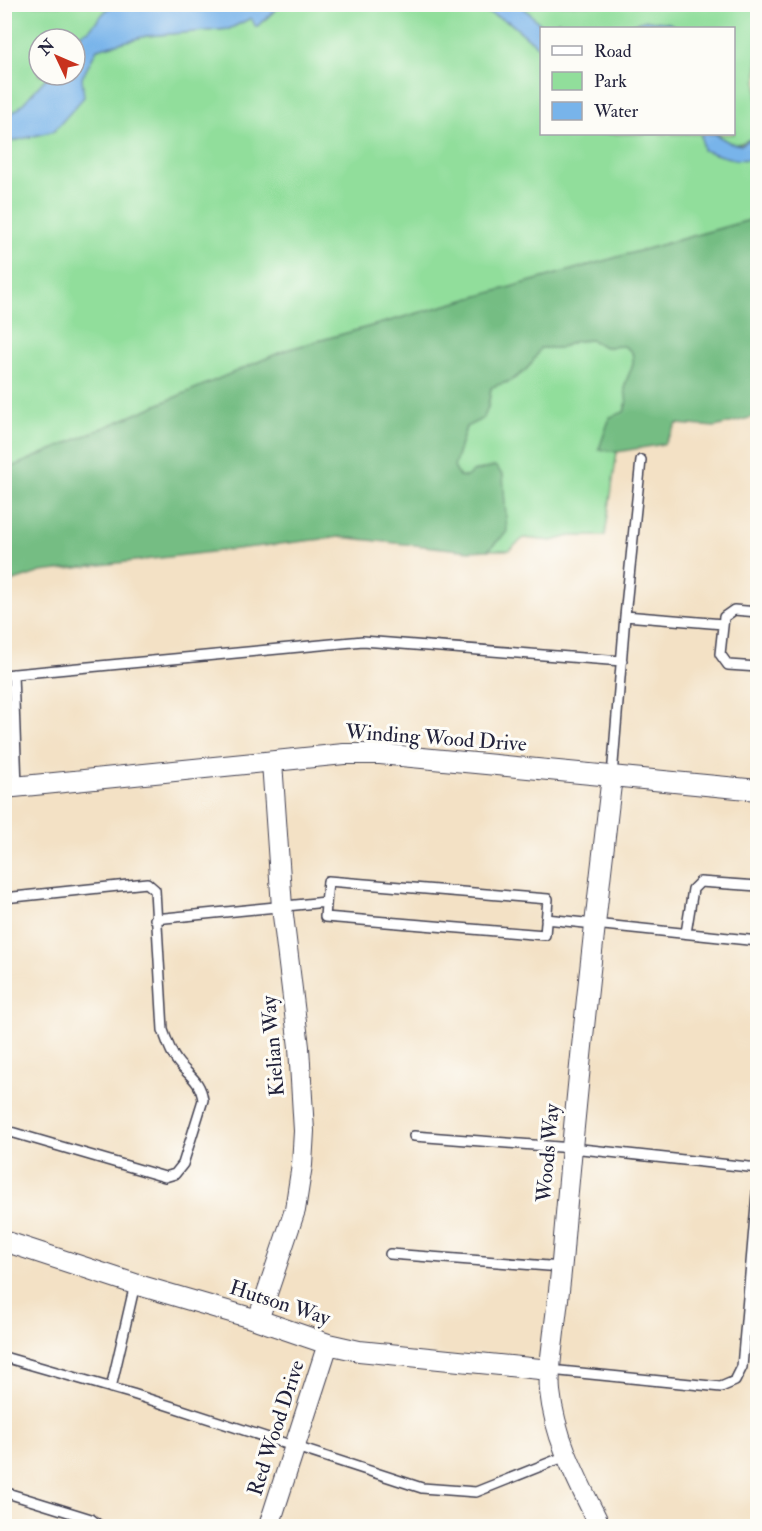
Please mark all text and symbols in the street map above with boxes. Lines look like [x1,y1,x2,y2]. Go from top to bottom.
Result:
north arrow [27,27,87,87]
legend [540,27,735,135]
text: N [34,35,60,60]
text: Road [594,40,632,63]
text: Park [594,70,627,93]
text: Water [593,100,638,123]
street label: Winding Wood Drive [343,718,528,758]
street label: Kielian Way [255,994,291,1097]
street label: Woods Way [530,1102,566,1204]
street label: Hutson Way [226,1274,335,1332]
street label: Red Wood Drive [241,1357,311,1499]

